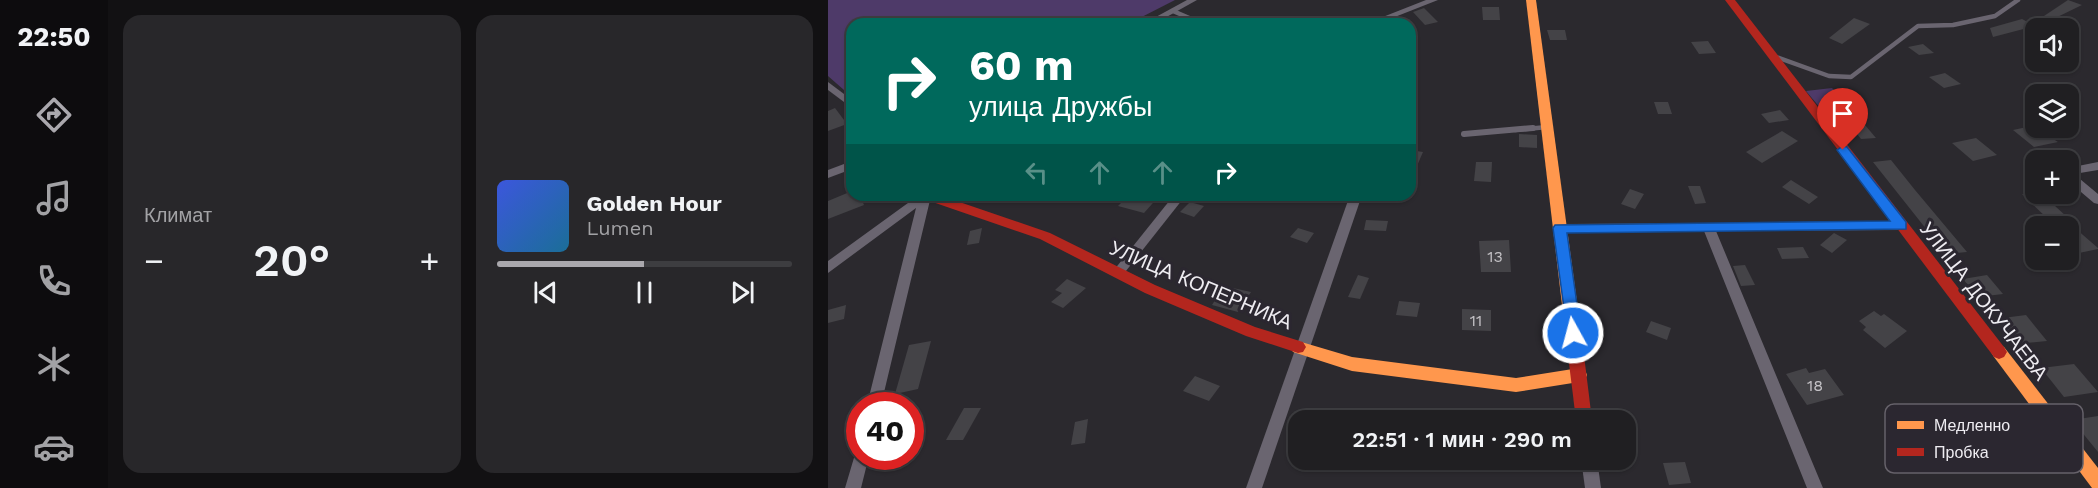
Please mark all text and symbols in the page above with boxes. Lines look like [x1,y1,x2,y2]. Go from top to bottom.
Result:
map controls [2025,18,2079,270]
button: sound [2025,18,2079,72]
text: 22:50 [17,21,91,53]
text: 60 m [969,41,1073,90]
icon: right [870,42,948,120]
button: layers [2025,84,2079,138]
pin [1817,88,1868,150]
text: улица Дружбы [969,91,1152,123]
icon: directions [33,94,75,136]
icon: arrive [1826,97,1859,130]
button: + [2025,150,2079,204]
icon: left [1020,156,1053,189]
icon: ahead [1083,156,1116,189]
icon: ahead [1146,156,1179,189]
icon: right [1209,156,1242,189]
icon: music [33,177,75,219]
text: Golden Hour [587,191,722,216]
text: Климат [144,203,212,227]
text: Lumen [587,216,654,240]
button: − [2025,216,2079,270]
street label: УЛИЦА ДОКУЧАЕВА [1915,217,2054,385]
text: 20° [253,234,330,287]
street label: УЛИЦА КОПЕРНИКА [1106,236,1297,335]
text: − [144,241,164,280]
text: + [420,241,440,280]
house number: 13 [1487,247,1503,266]
icon: phone [33,260,75,302]
icon: previous [529,276,562,309]
icon: pause [628,276,661,309]
icon: next [726,276,759,309]
position arrow [1541,301,1605,365]
house number: 11 [1470,311,1482,330]
icon: climate [33,343,75,385]
house number: 18 [1807,376,1823,395]
speed limit sign: 40 [846,392,924,470]
legend [1885,404,2083,473]
text: Медленно [1934,416,2010,435]
icon: car [33,426,75,468]
text: 22:51 · 1 мин · 290 m [1352,427,1572,452]
text: Пробка [1934,443,1989,462]

